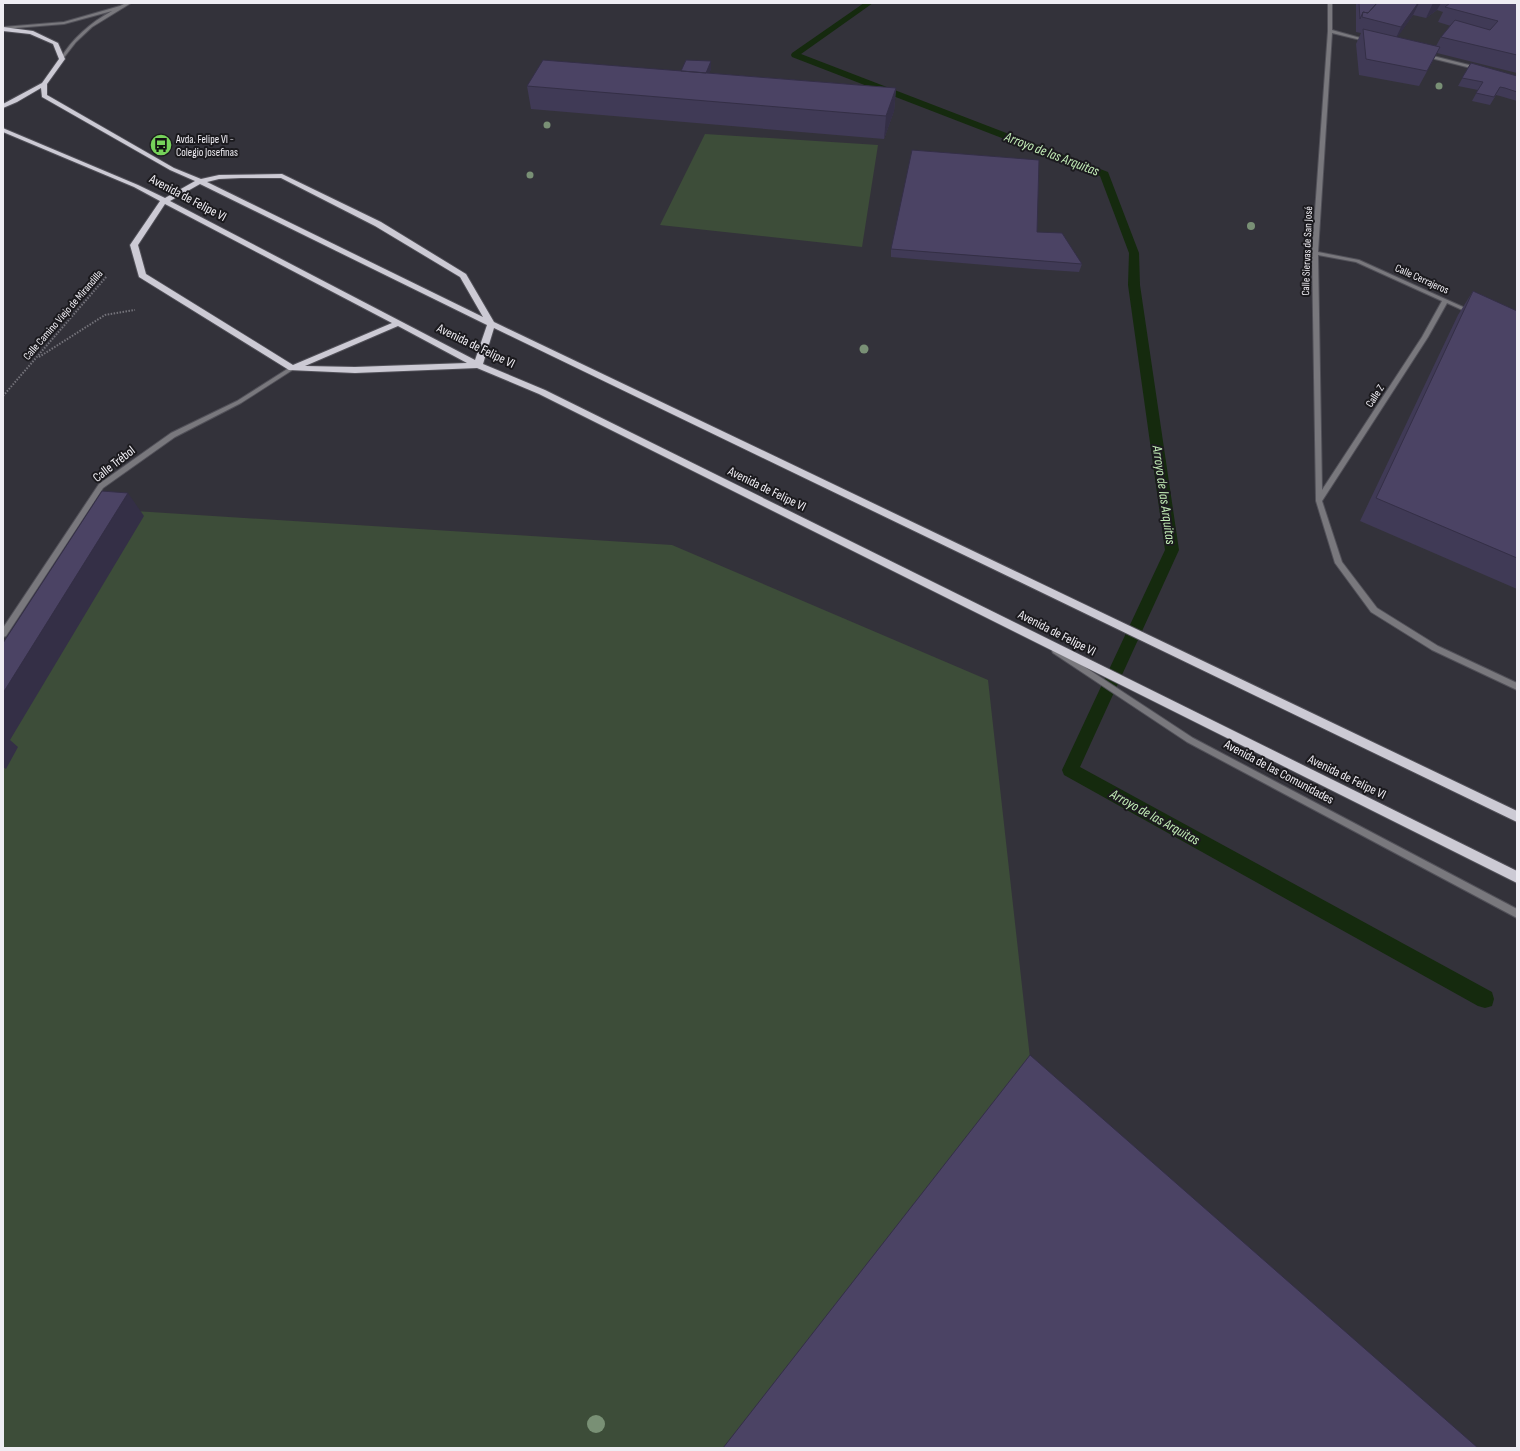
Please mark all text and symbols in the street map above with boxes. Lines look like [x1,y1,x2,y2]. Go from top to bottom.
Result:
water label: Arroyo de las Arquitas [1002,128,1102,180]
bus stop icon: Avda. Felipe VI - Colegio Josefinas [148,132,174,158]
place label: Avda. Felipe VI - Colegio Josefinas [175,133,238,159]
street label: Avenida de Felipe VI [146,171,229,225]
street label: Calle Siervas de San José [1299,206,1315,296]
street label: Calle Cerrajeros [1393,261,1451,297]
street label: Calle Camino Viejo de Mirandilla [20,267,106,363]
street label: Avenida de Felipe VI [433,320,518,372]
street label: Calle Z [1363,382,1387,410]
street label: Calle Trébol [90,442,138,486]
water label: Arroyo de las Arquitas [1149,443,1179,546]
street label: Avenida de Felipe VI [724,463,809,515]
street label: Avenida de Felipe VI [1015,606,1098,659]
street label: Avenida de las Comunidades [1221,736,1337,808]
street label: Avenida de Felipe VI [1304,751,1389,803]
water label: Arroyo de las Arquitas [1106,785,1203,849]

